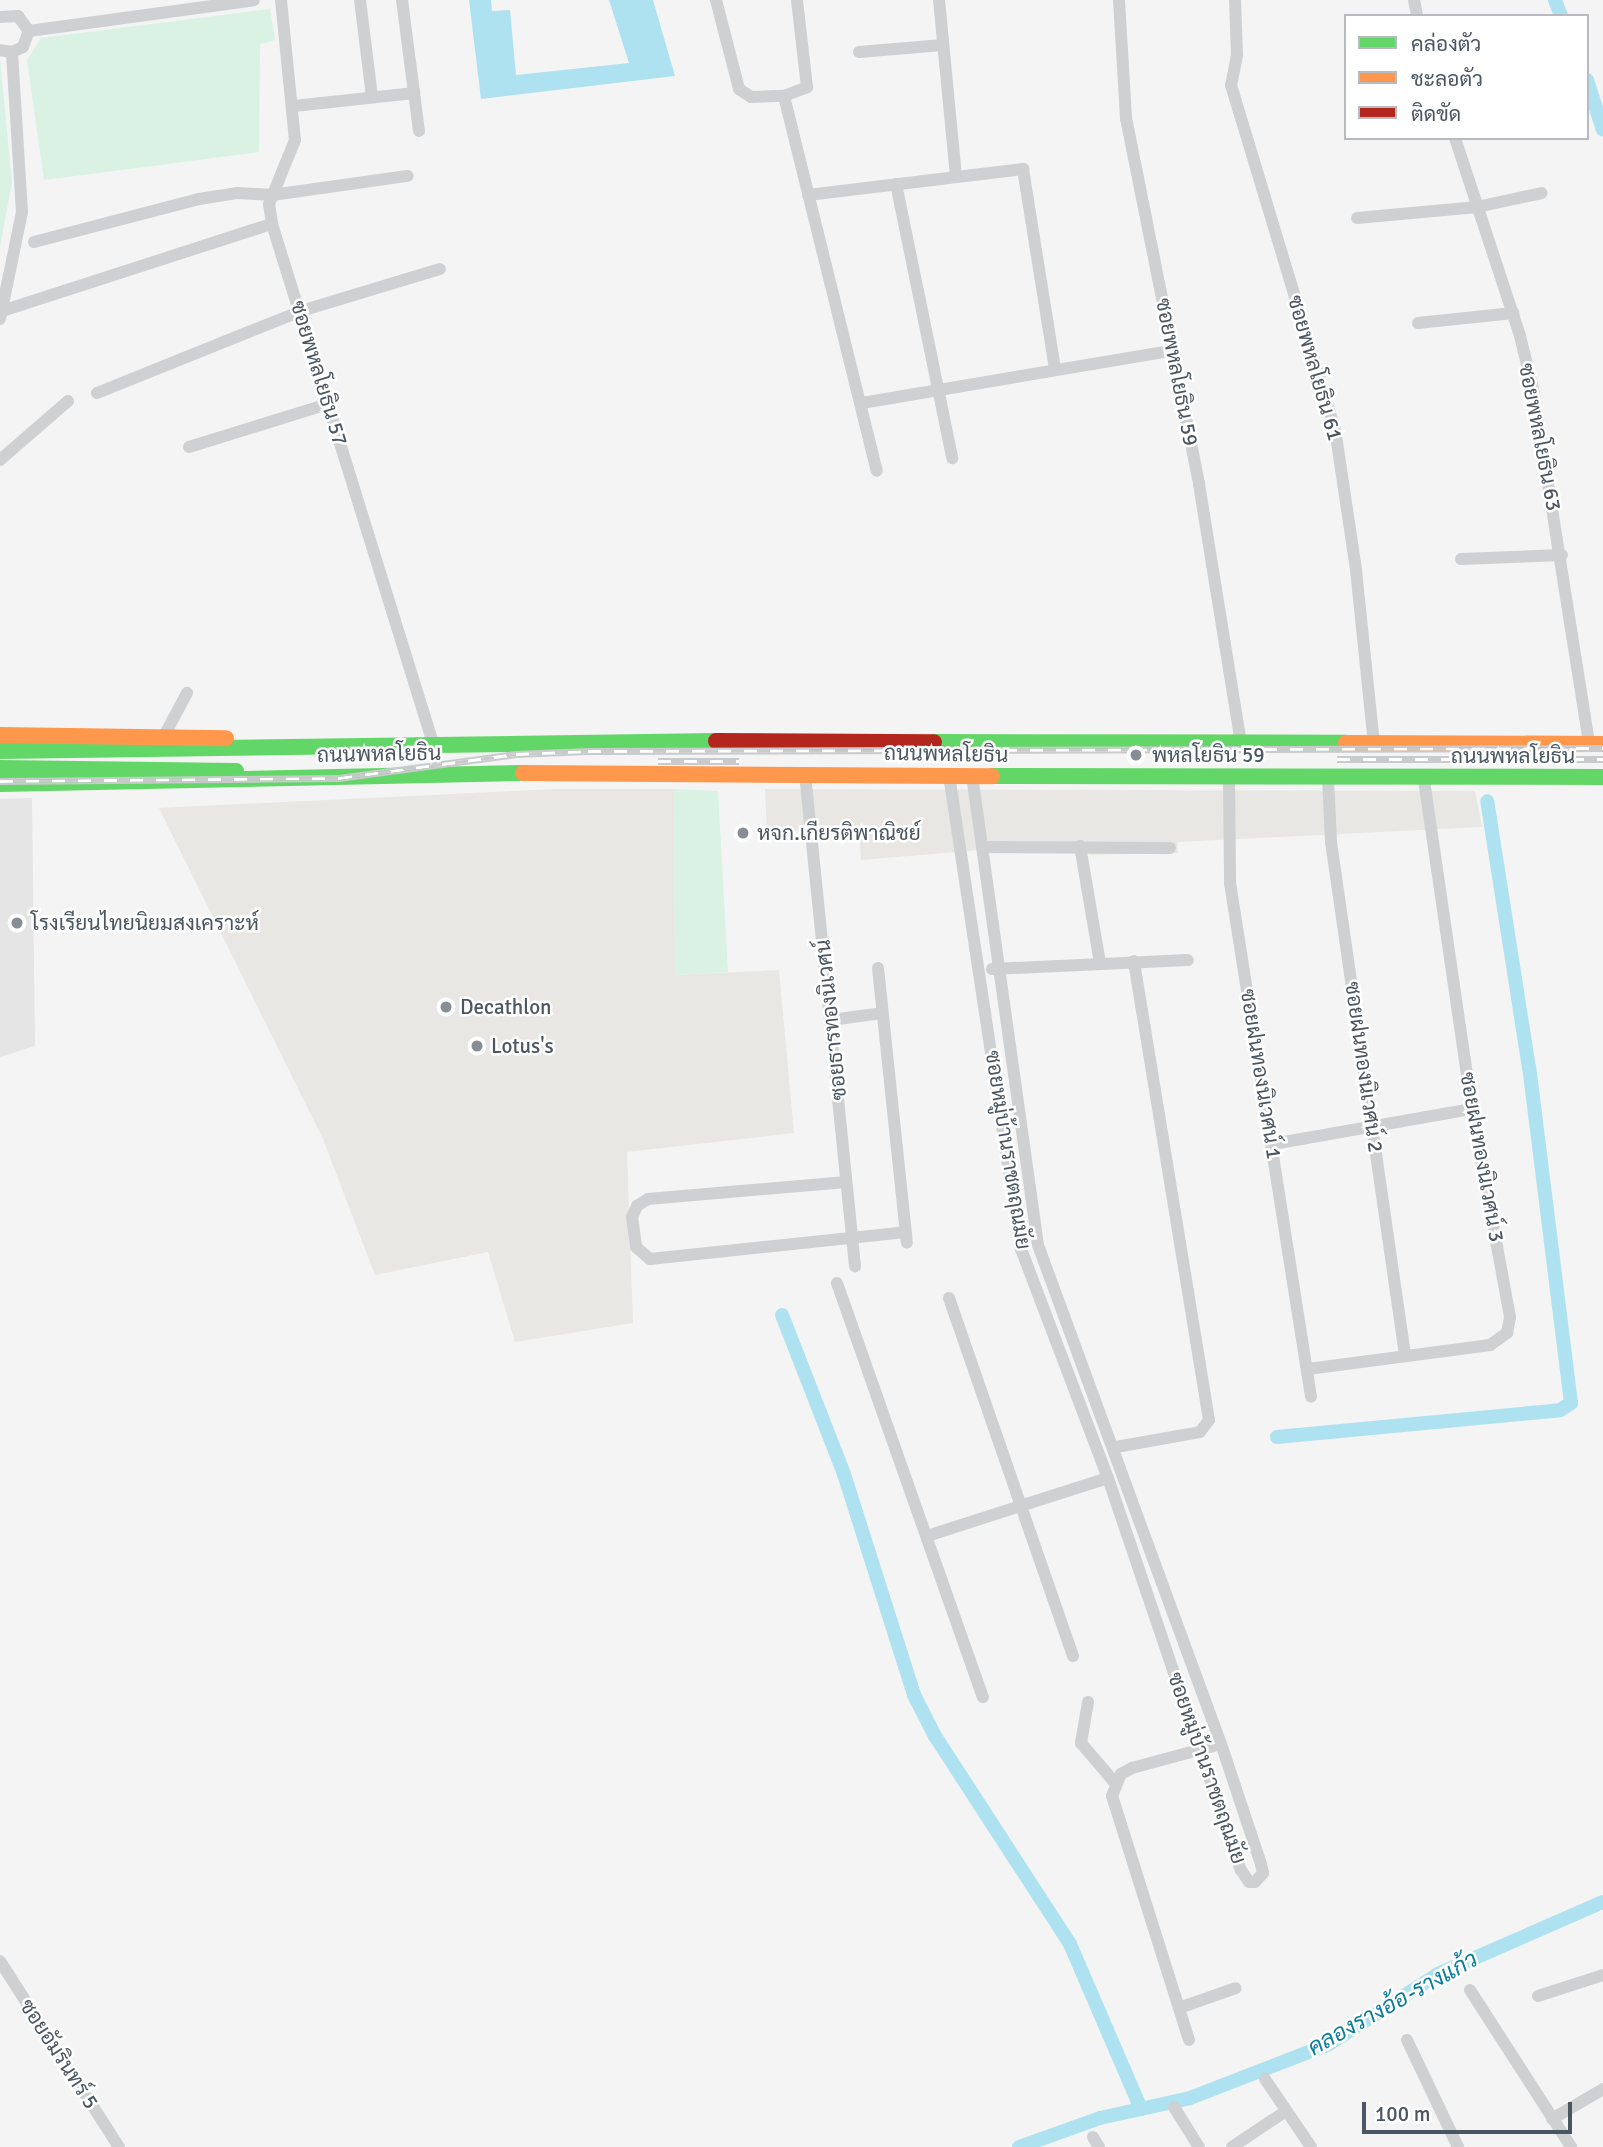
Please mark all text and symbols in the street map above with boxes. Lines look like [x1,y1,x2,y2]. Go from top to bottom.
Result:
legend [1344,14,1589,140]
text: คล่องตัว [1411,31,1481,57]
text: ชะลอตัว [1411,66,1483,92]
text: ติดขัด [1411,101,1461,127]
street label: ซอยพหลโยธิน 61 [1282,292,1348,444]
street label: ซอยพหลโยธิน 59 [1150,296,1204,448]
street label: ซอยพหลโยธิน 57 [285,298,353,448]
street label: ซอยพหลโยธิน 63 [1513,361,1567,513]
street label: ถนนพหลโยธิน [317,740,441,768]
street label: ถนนพหลโยธิน [884,740,1008,768]
place label: พหลโยธิน 59 [1152,742,1265,768]
street label: ถนนพหลโยธิน [1451,743,1575,769]
marker: พหลโยธิน 59 [1126,745,1146,765]
place label: หจก.เกียรติพาณิชย์ [757,820,921,846]
marker: หจก.เกียรติพาณิชย์ [735,825,751,841]
place label: โรงเรียนไทยนิยมสงเคราะห์ [31,910,259,936]
marker: โรงเรียนไทยนิยมสงเคราะห์ [9,915,25,931]
street label: ซอยธารทองนิเวศน์ [810,938,852,1102]
street label: ซอยฝนทองนิเวศน์ 2 [1340,980,1388,1154]
street label: ซอยฝนทองนิเวศน์ 1 [1235,987,1287,1161]
place label: Decathlon [460,994,552,1020]
marker: Decathlon [438,999,454,1015]
place label: Lotus's [491,1033,554,1059]
marker: Lotus's [469,1038,485,1054]
street label: ซอยหมู่บ้านราชตฤณมัย [980,1049,1036,1251]
street label: ซอยฝนทองนิเวศน์ 3 [1455,1070,1509,1244]
street label: ซอยหมู่บ้านราชตฤณมัย [1162,1669,1252,1867]
water label: คลองรางอ้อ-รางแก้ว [1303,1946,1483,2062]
street label: ซอยอัมรินทร์ 5 [14,1994,104,2114]
scale bar [1365,2088,1575,2132]
text: 100 m [1375,2101,1430,2127]

